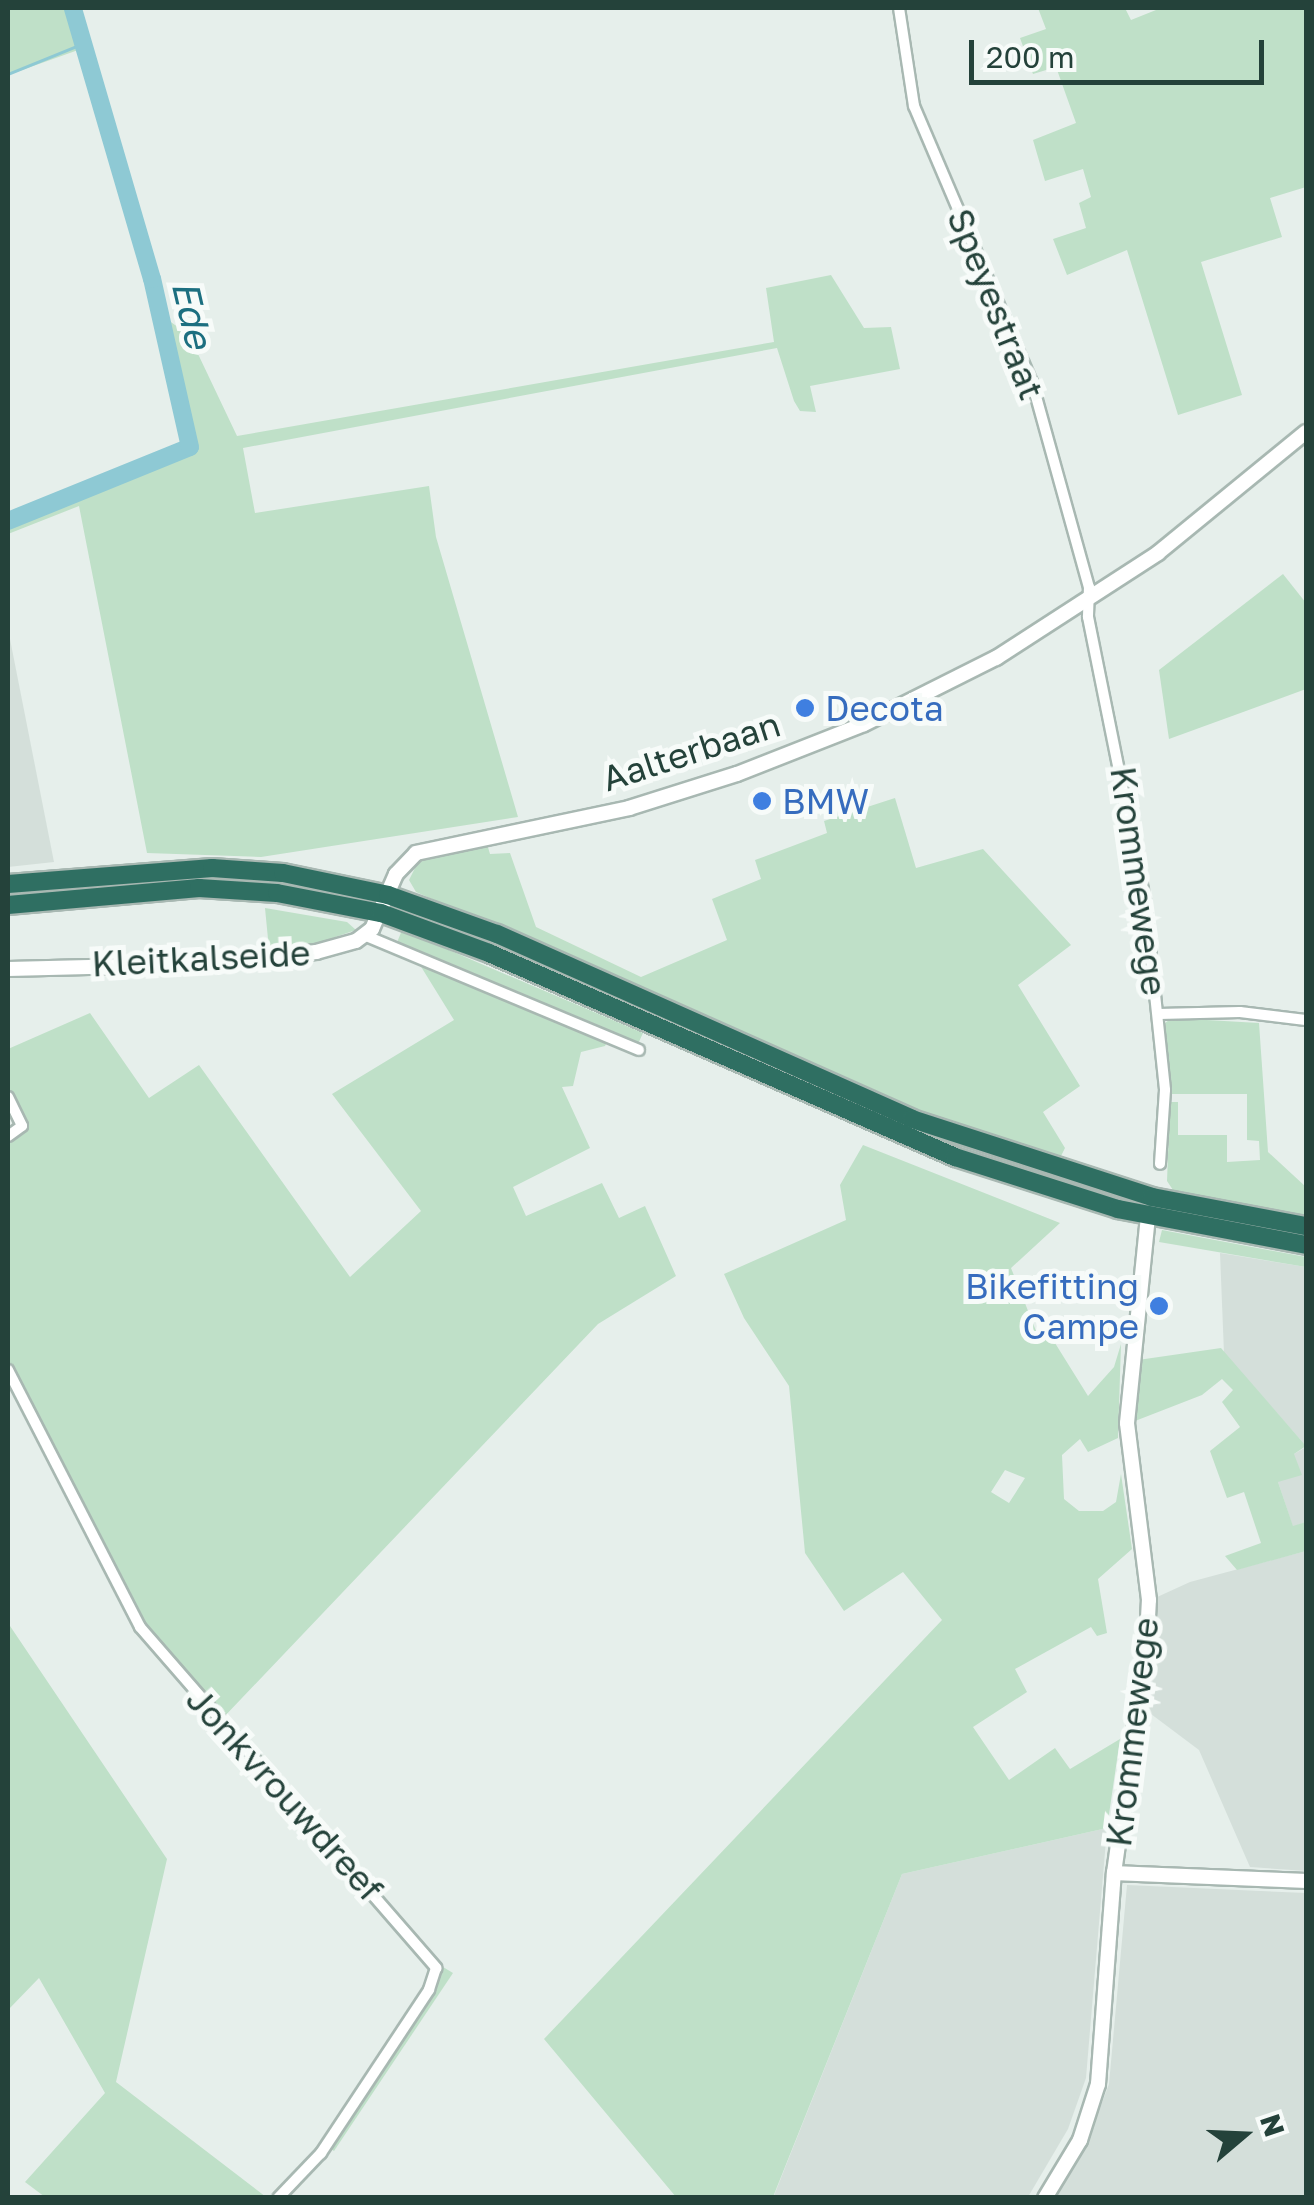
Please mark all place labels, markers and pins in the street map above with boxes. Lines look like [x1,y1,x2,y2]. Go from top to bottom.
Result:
place label: Decota [825,687,944,729]
marker: Decota [794,697,816,719]
place label: BMW [782,780,869,822]
marker: BMW [751,790,773,812]
place label: Bikefitting Campe [965,1265,1139,1347]
marker: Bikefitting Campe [1148,1295,1170,1317]

